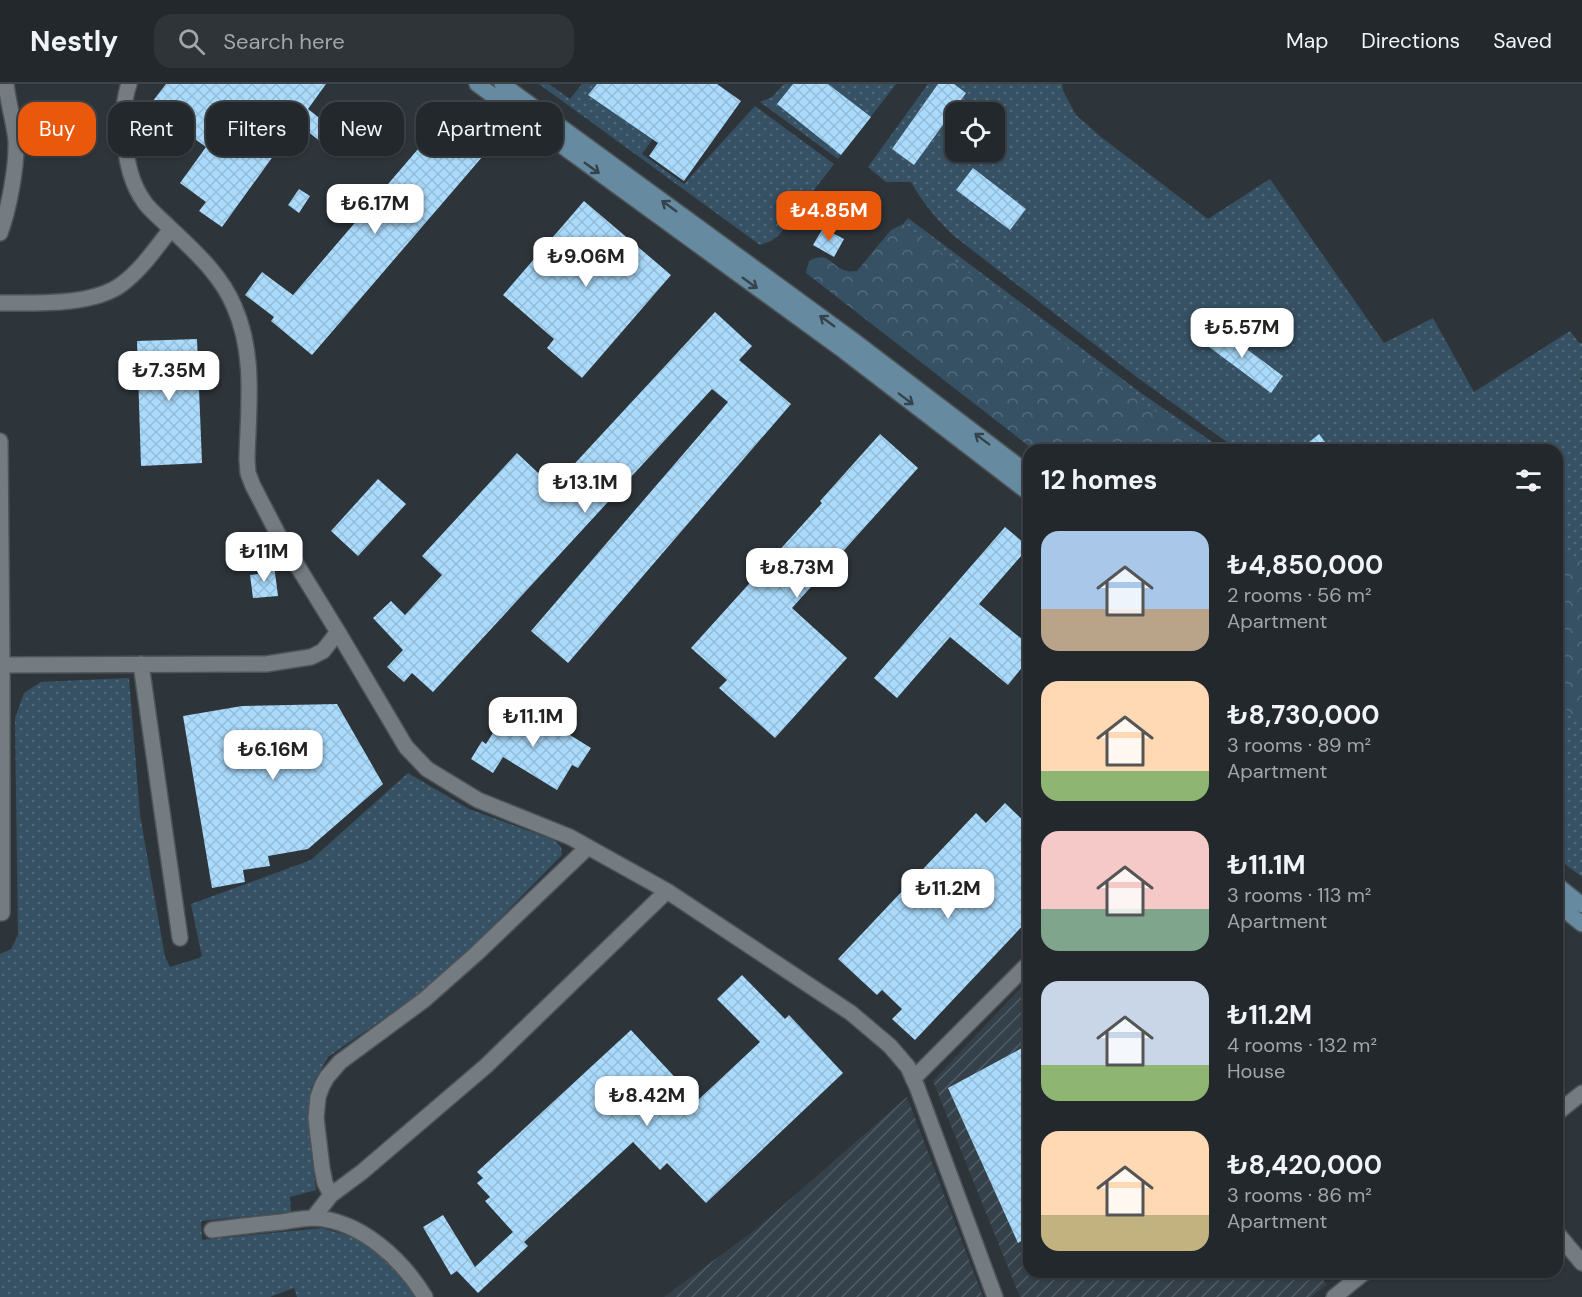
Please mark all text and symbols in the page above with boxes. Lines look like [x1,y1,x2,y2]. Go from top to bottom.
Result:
search box [154,14,574,68]
text: Nestly [30,23,118,60]
icon: search [175,25,208,58]
text: Search here [223,27,345,56]
text: Map [1286,27,1328,55]
text: Directions [1361,27,1460,55]
text: Saved [1493,27,1552,55]
chip: Buy [18,102,96,156]
chip: Rent [108,102,194,156]
chip: Filters [206,102,308,156]
chip: New [320,102,404,156]
chip: Apartment [416,102,563,156]
map controls [945,102,1005,162]
button: locate [945,102,1005,162]
one-way arrow [584,162,600,174]
pin: ₺6.17M [326,184,424,235]
text: ₺6.17M [341,190,409,216]
pin: ₺4.85M [780,191,878,242]
text: ₺4.85M [790,197,868,223]
one-way arrow [662,200,678,212]
pin: ₺9.06M [537,237,635,288]
text: ₺9.06M [547,243,625,269]
one-way arrow [741,277,757,289]
pin: ₺5.57M [1193,308,1291,359]
text: ₺5.57M [1205,314,1279,340]
one-way arrow [819,315,835,327]
pin: ₺7.35M [120,351,218,402]
text: ₺7.35M [132,357,206,383]
one-way arrow [898,393,914,406]
one-way arrow [975,432,991,445]
pin: ₺13.1M [536,463,634,514]
text: 12 homes [1041,463,1157,497]
icon: filters [1512,464,1545,497]
text: ₺13.1M [552,469,618,495]
pin: ₺11M [228,532,300,583]
text: ₺11M [240,538,288,564]
pin: ₺8.73M [748,548,846,599]
text: ₺4,850,000 [1227,548,1383,582]
text: ₺8.73M [760,554,834,580]
icon: home [1089,555,1161,627]
text: 2 rooms · 56 m² [1227,582,1372,608]
text: Apartment [1227,608,1327,634]
pin: ₺11.1M [484,697,582,748]
text: ₺8,730,000 [1227,698,1380,732]
text: ₺11.1M [503,703,563,729]
icon: home [1089,705,1161,777]
pin: ₺6.16M [224,730,322,781]
text: 3 rooms · 89 m² [1227,732,1371,758]
text: ₺6.16M [238,736,308,762]
text: Apartment [1227,758,1327,784]
text: ₺11.1M [1227,848,1306,882]
icon: home [1089,855,1161,927]
pin: ₺11.2M [899,869,997,920]
text: ₺11.2M [915,875,981,901]
text: 3 rooms · 113 m² [1227,882,1371,908]
text: Apartment [1227,908,1327,934]
text: ₺11.2M [1227,998,1312,1032]
icon: home [1089,1005,1161,1077]
text: 4 rooms · 132 m² [1227,1032,1377,1058]
text: House [1227,1058,1285,1084]
pin: ₺8.42M [598,1076,696,1127]
text: ₺8.42M [609,1082,685,1108]
text: ₺8,420,000 [1227,1148,1382,1182]
icon: home [1089,1155,1161,1227]
text: 3 rooms · 86 m² [1227,1182,1372,1208]
text: Apartment [1227,1208,1327,1234]

